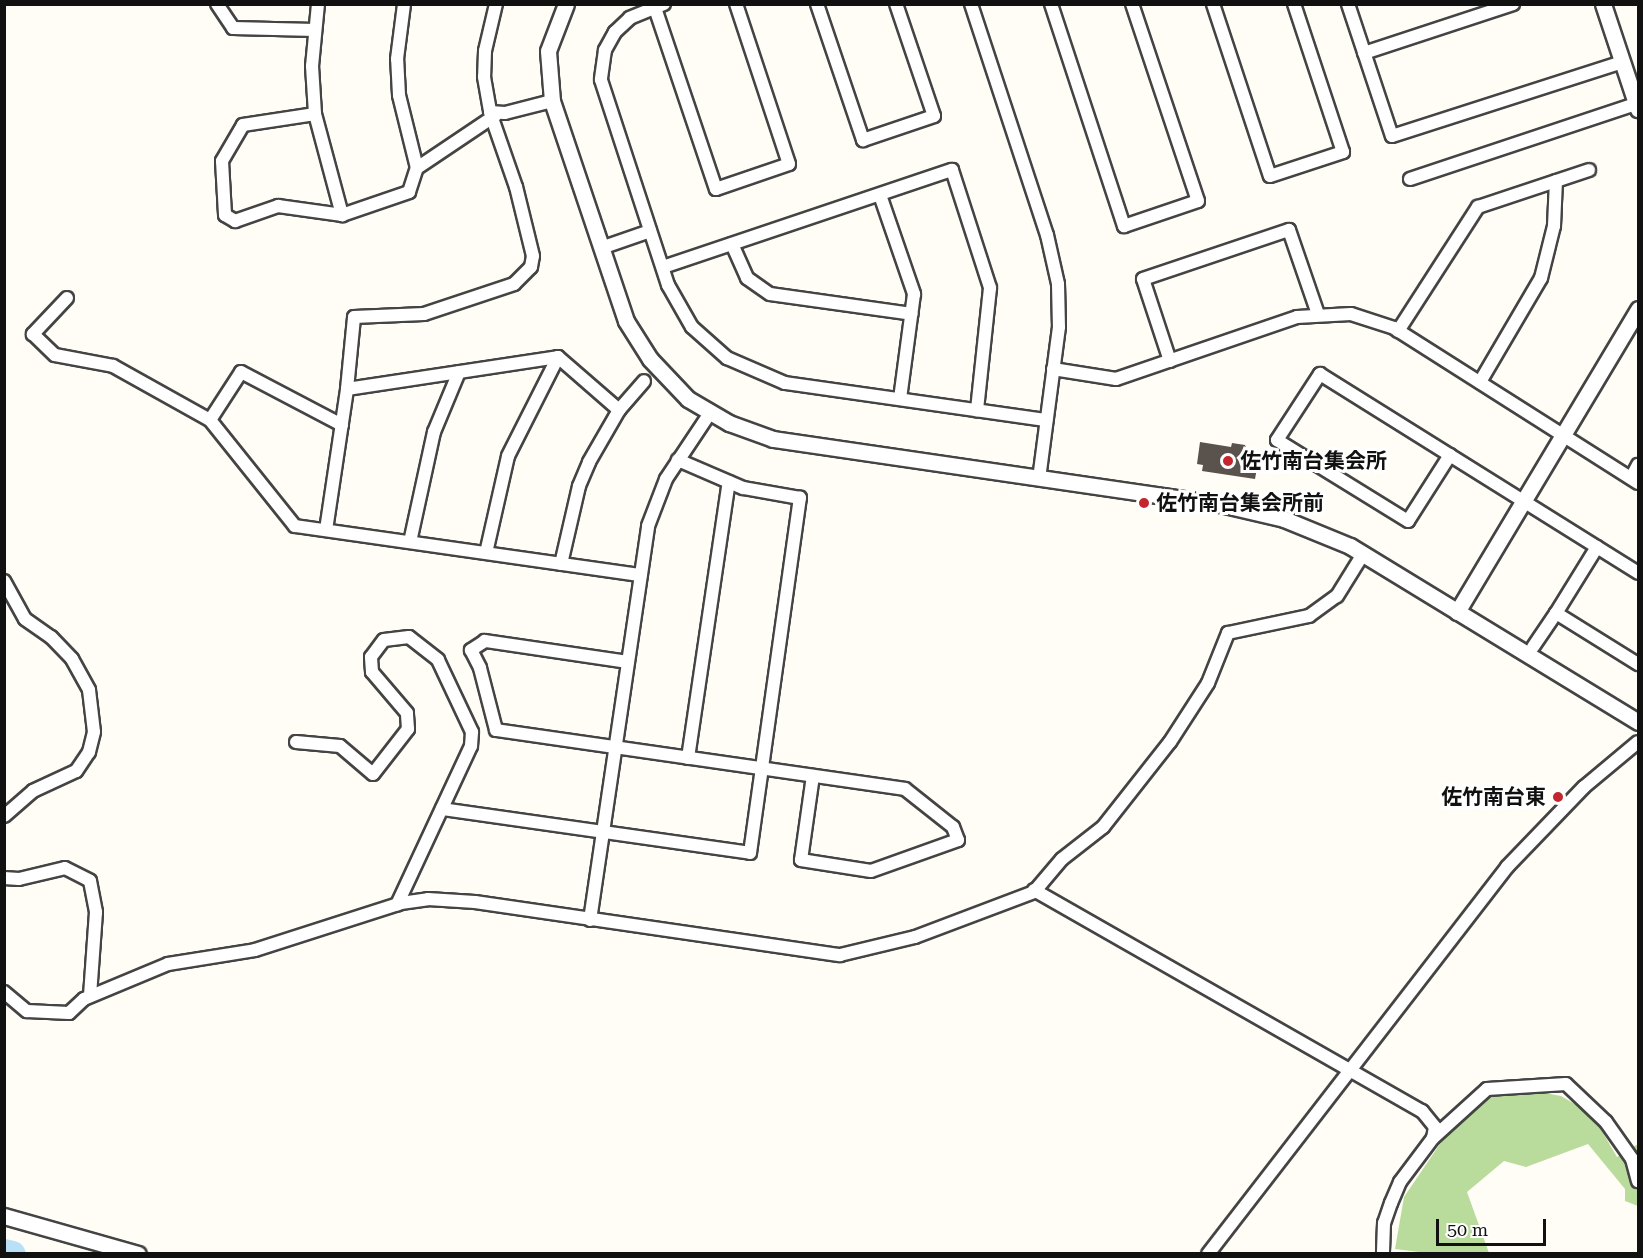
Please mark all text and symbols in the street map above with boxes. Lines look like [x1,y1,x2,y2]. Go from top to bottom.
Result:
place label: 佐竹南台集会所 [1240,448,1387,474]
marker: 佐竹南台集会所 [1221,454,1235,468]
place label: 佐竹南台集会所前 [1156,490,1324,516]
marker: 佐竹南台集会所前 [1137,496,1151,510]
place label: 佐竹南台東 [1441,784,1546,810]
marker: 佐竹南台東 [1551,790,1565,804]
scale bar [1439,1207,1548,1245]
text: 50 m [1447,1219,1488,1240]

